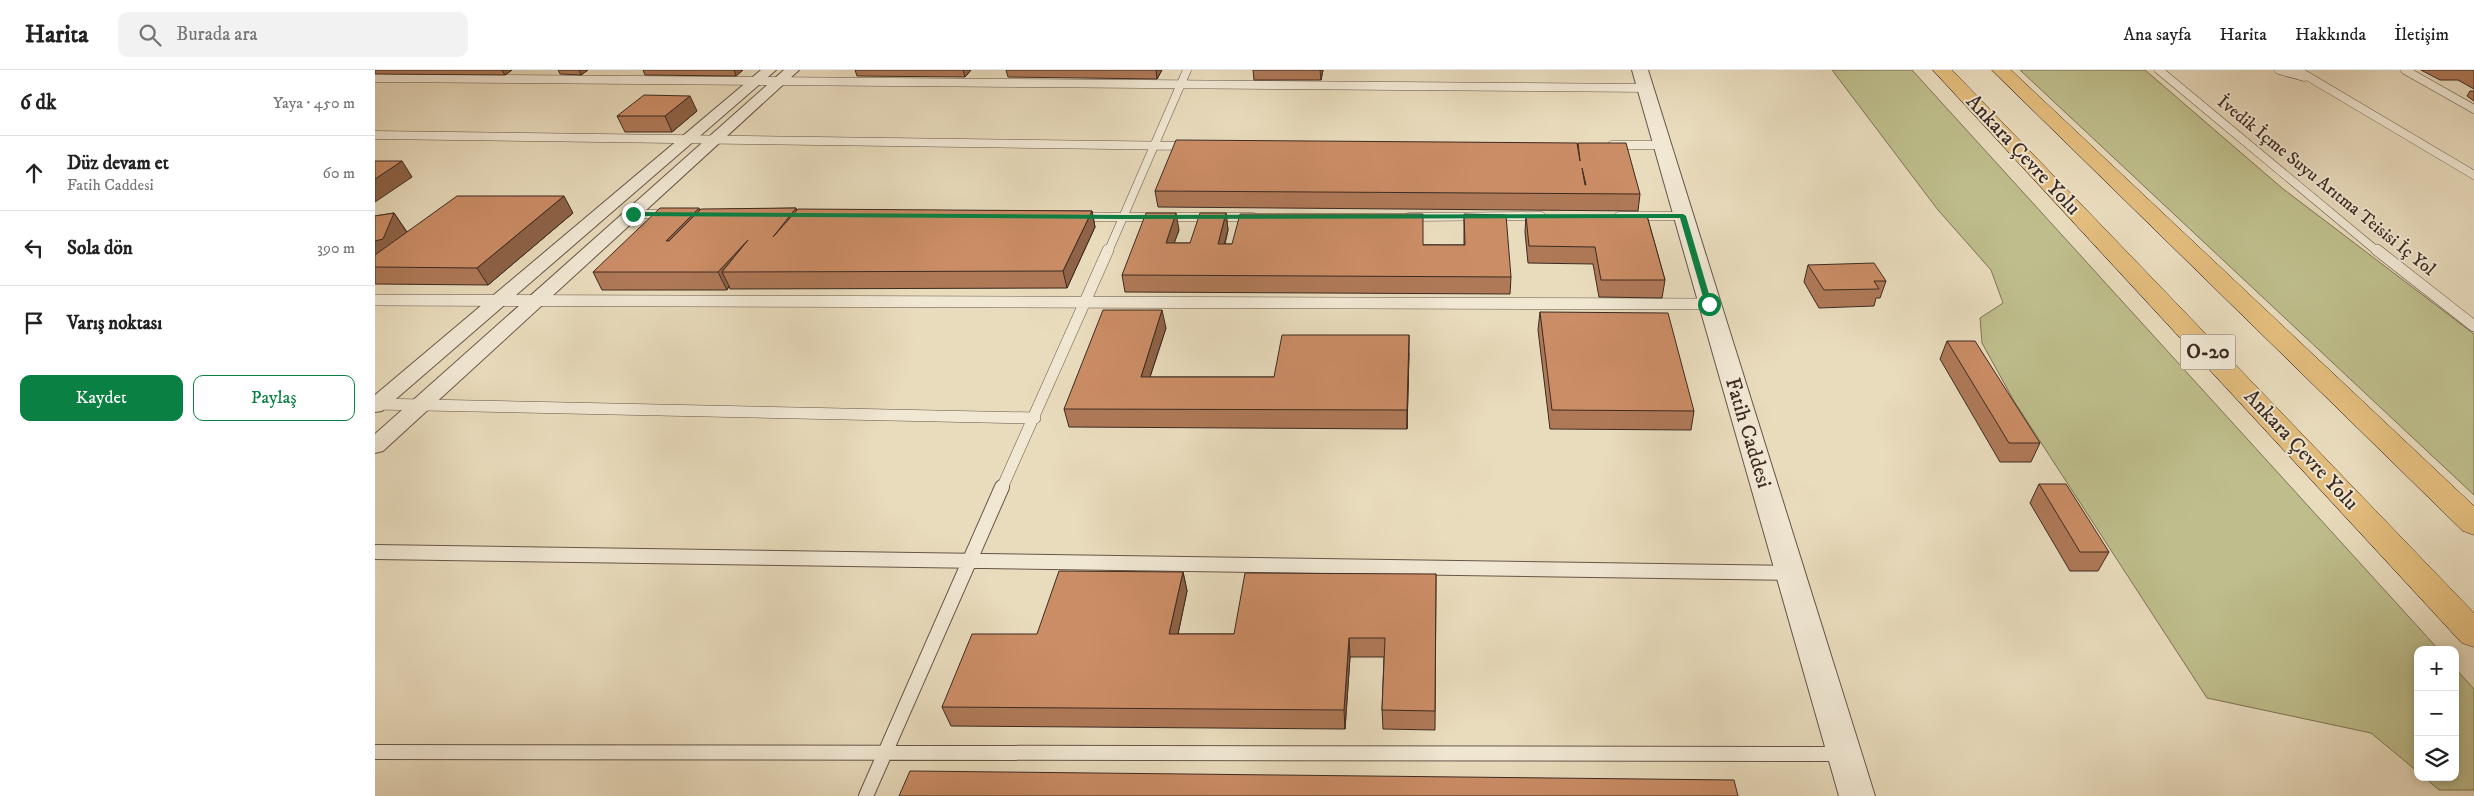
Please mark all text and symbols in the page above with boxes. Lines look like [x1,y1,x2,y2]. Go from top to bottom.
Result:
search box [118,12,468,57]
text: Harita [25,20,88,50]
icon: search [136,21,164,49]
text: Burada ara [176,23,258,46]
text: Ana sayfa [2124,24,2191,46]
text: Harita [2219,24,2267,46]
text: Hakkında [2295,24,2366,46]
text: İletişim [2394,24,2449,46]
street label: Ankara Çevre Yolu [1960,89,2086,221]
text: 6 dk [20,90,56,116]
street label: İvedik İçme Suyu Arıtma Teisisi İç Yol [2212,90,2441,281]
text: Yaya · 450 m [273,93,355,113]
text: Düz devam et [67,152,169,175]
icon: ahead [20,159,48,187]
text: 60 m [323,163,355,183]
text: Fatih Caddesi [67,175,154,195]
route end [622,203,645,226]
icon: left [20,234,48,262]
text: Sola dön [67,237,133,260]
text: 390 m [317,238,355,258]
route start [1698,293,1721,316]
icon: arrive [20,309,48,337]
text: Varış noktası [67,312,162,335]
road number: O-20 [2181,334,2235,370]
button: Kaydet [20,375,183,421]
button: Paylaş [193,375,355,421]
street label: Fatih Caddesi [1719,375,1777,491]
street label: Ankara Çevre Yolu [2238,384,2364,516]
map controls [2414,646,2459,781]
button: + [2414,646,2459,691]
button: − [2414,691,2459,736]
button: layers [2414,736,2459,781]

